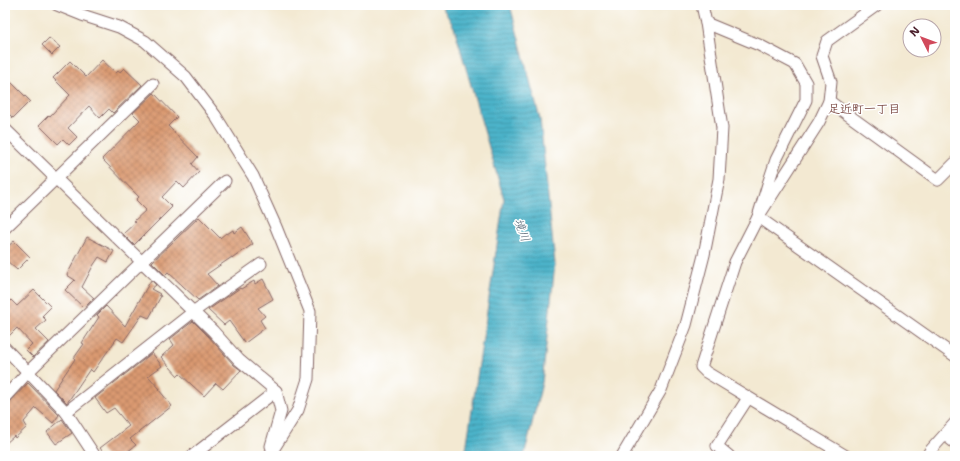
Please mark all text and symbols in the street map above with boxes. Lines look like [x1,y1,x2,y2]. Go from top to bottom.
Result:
north arrow [902,18,942,58]
text: N [906,23,924,40]
district label: 足近町一丁目 [828,101,900,117]
water label: 境川 [510,216,534,244]

